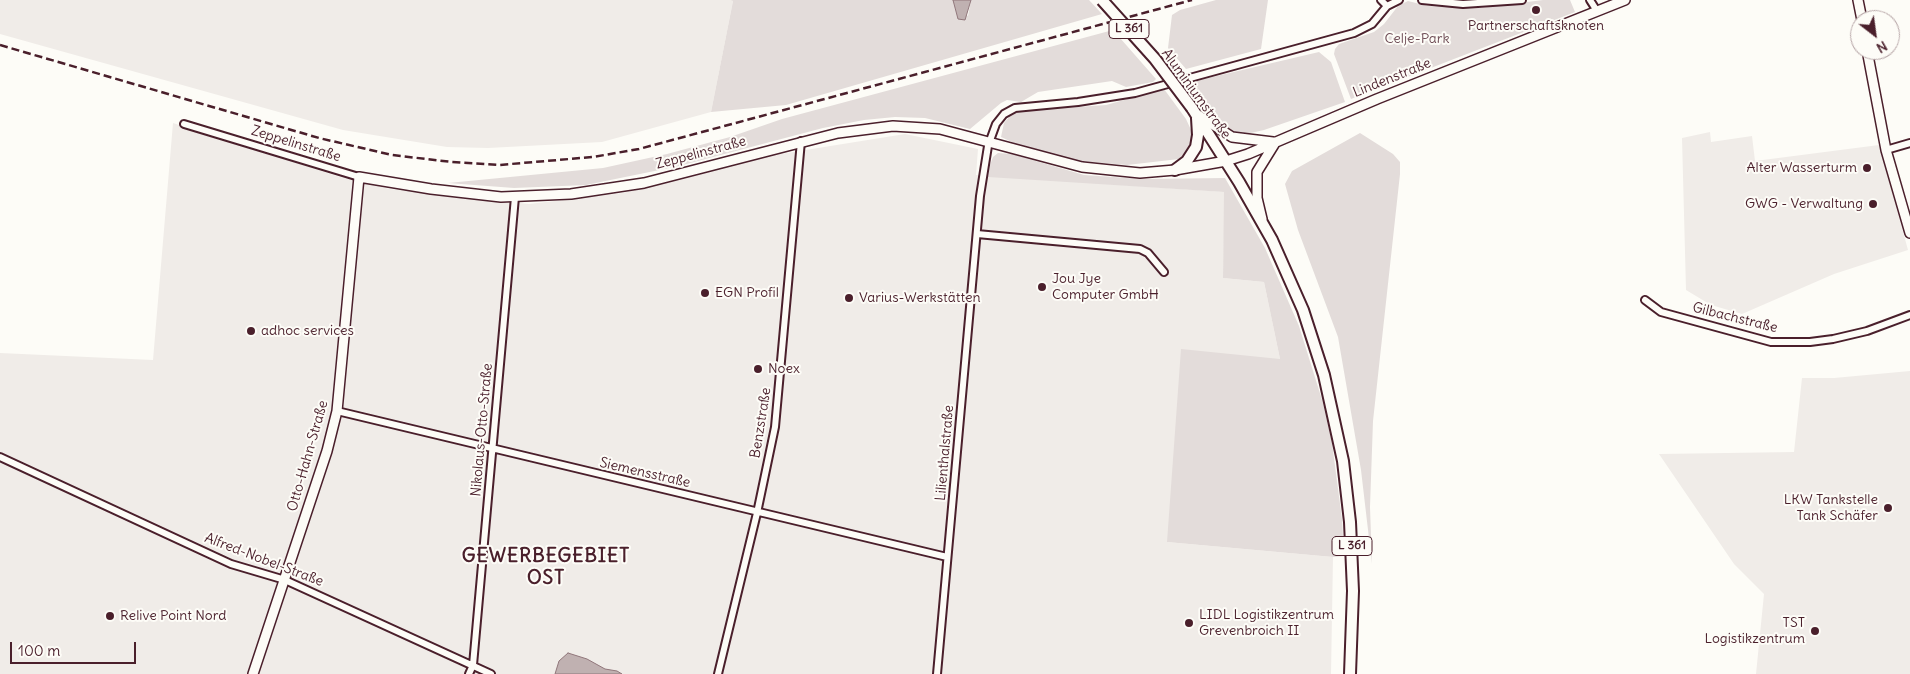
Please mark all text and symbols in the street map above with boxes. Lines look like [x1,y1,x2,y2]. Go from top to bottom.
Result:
marker: Partnerschaftsknoten [1530,4,1542,16]
north arrow [1850,10,1900,60]
place label: Partnerschaftsknoten [1468,18,1604,34]
road number: L 361 [1109,20,1149,38]
park label: Celje-Park [1384,31,1450,47]
text: N [1873,37,1891,57]
street label: Aluminiumstraße [1158,46,1234,142]
street label: Lindenstraße [1351,55,1433,101]
street label: Zeppelinstraße [249,122,343,166]
street label: Zeppelinstraße [654,133,748,173]
place label: Alter Wasserturm [1747,160,1857,176]
marker: Alter Wasserturm [1861,162,1873,174]
place label: GWG - Verwaltung [1745,196,1863,212]
marker: GWG - Verwaltung [1867,198,1879,210]
place label: Jou Jye Computer GmbH [1052,271,1159,304]
marker: Jou Jye Computer GmbH [1036,281,1048,293]
place label: EGN Profil [715,285,779,301]
marker: EGN Profil [699,287,711,299]
place label: Varius-Werkstätten [859,290,981,306]
marker: Varius-Werkstätten [843,292,855,304]
street label: Gilbachstraße [1691,299,1779,337]
place label: adhoc services [261,323,354,339]
marker: adhoc services [245,325,257,337]
place label: Noex [768,361,800,377]
street label: Nikolaus-Otto-Straße [468,363,496,497]
marker: Noex [752,363,764,375]
street label: Benzstraße [747,386,775,460]
street label: Otto-Hahn-Straße [284,398,332,514]
street label: Lilienthalstraße [932,404,958,502]
street label: Siemensstraße [598,454,692,492]
place label: LKW Tankstelle Tank Schäfer [1784,492,1878,524]
marker: LKW Tankstelle Tank Schäfer [1882,502,1894,514]
street label: Alfred-Nobel-Straße [202,530,326,590]
road number: L 361 [1332,536,1372,556]
district label: GEWERBEGEBIET OST [460,546,632,590]
place label: LIDL Logistikzentrum Grevenbroich II [1199,607,1334,640]
place label: Relive Point Nord [120,608,226,624]
marker: Relive Point Nord [104,610,116,622]
place label: TST Logistikzentrum [1705,615,1805,648]
marker: LIDL Logistikzentrum Grevenbroich II [1183,617,1195,629]
marker: TST Logistikzentrum [1809,625,1821,637]
scale bar [12,632,139,664]
text: 100 m [18,641,60,660]

